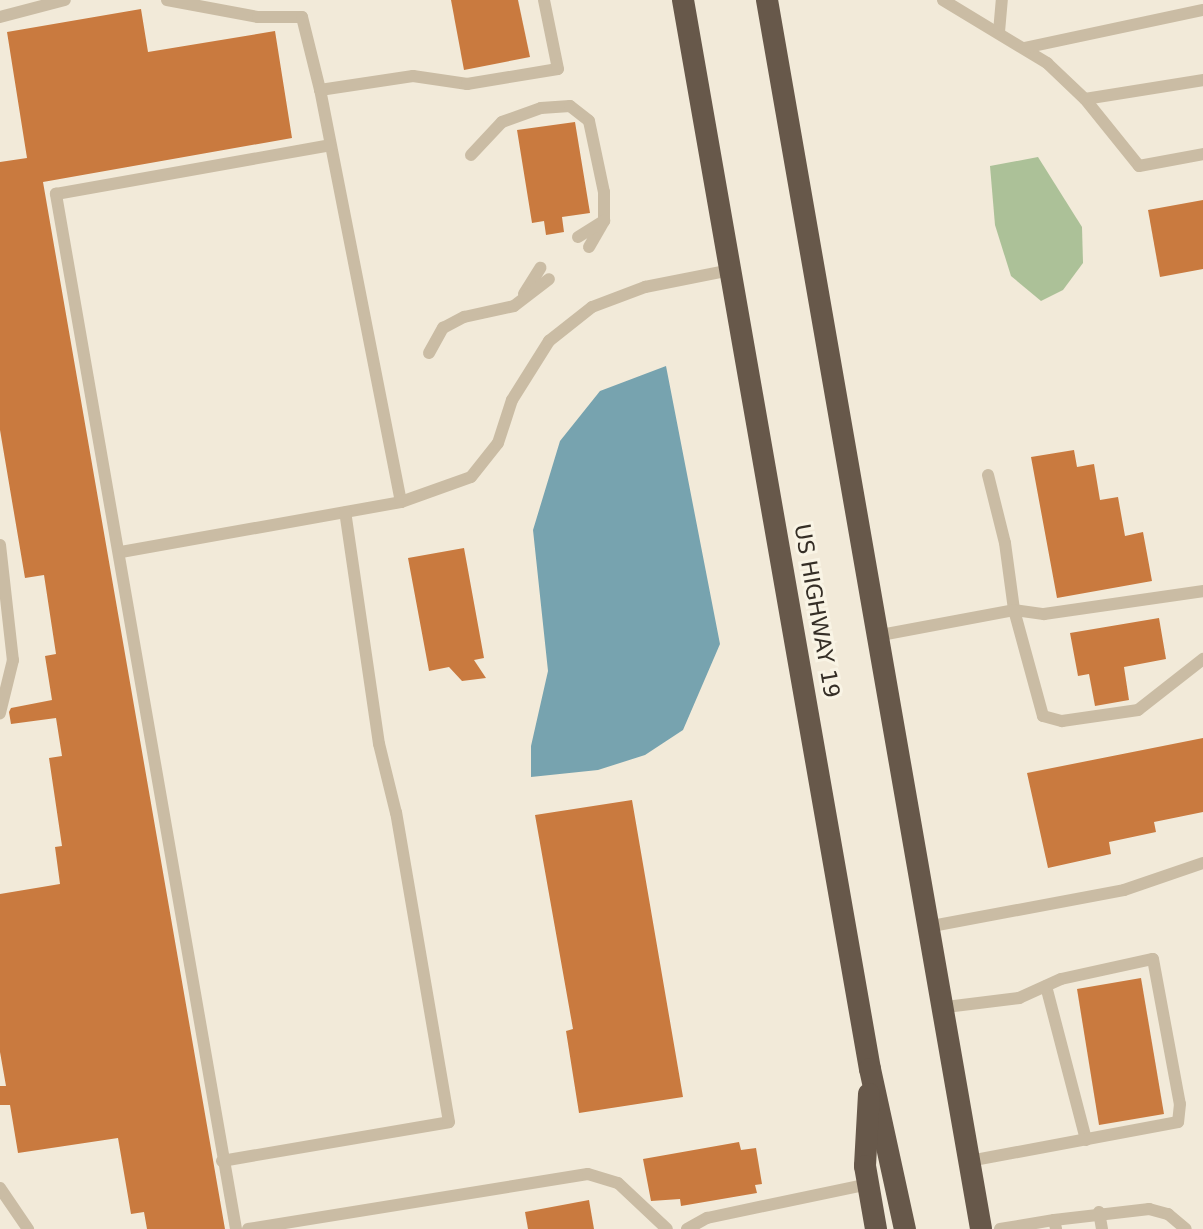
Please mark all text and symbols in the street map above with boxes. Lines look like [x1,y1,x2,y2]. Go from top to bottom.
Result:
street label: US HIGHWAY 19 [789,522,845,700]

